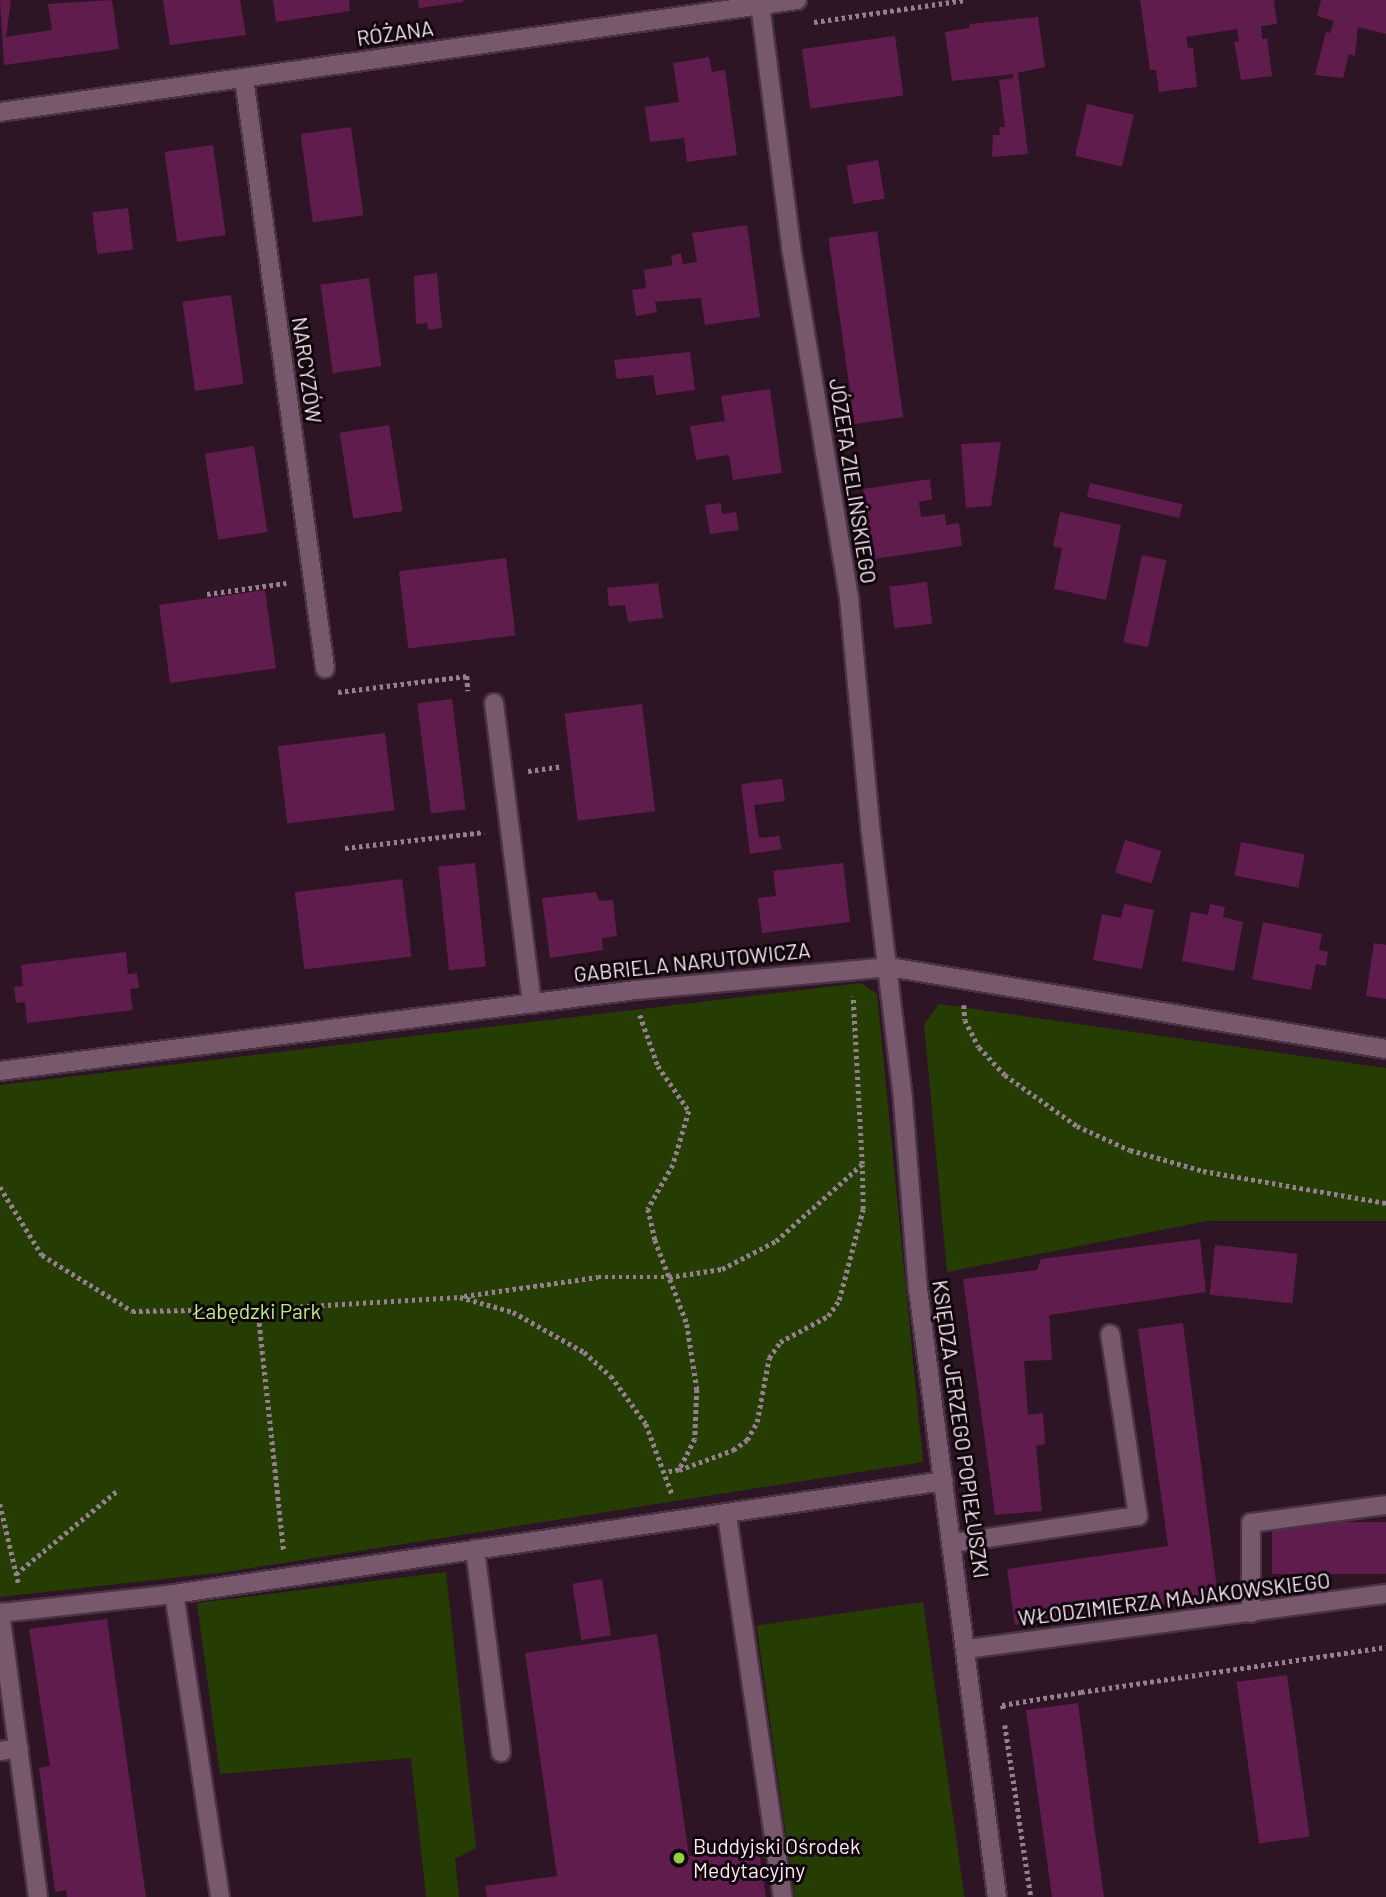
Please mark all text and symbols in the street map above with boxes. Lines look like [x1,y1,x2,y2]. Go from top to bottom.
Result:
street label: RÓŻANA [355,15,435,51]
street label: NARCYZÓW [287,315,327,425]
street label: JÓZEFA ZIELIŃSKIEGO [824,377,882,585]
street label: GABRIELA NARUTOWICZA [572,937,812,987]
street label: KSIĘDZA JERZEGO POPIEŁUSZKI [928,1278,994,1580]
park label: Łabędzki Park [193,1298,321,1324]
street label: WŁODZIMIERZA MAJAKOWSKIEGO [1017,1567,1331,1631]
place label: Buddyjski Ośrodek Medytacyjny [693,1833,860,1883]
marker: Buddyjski Ośrodek Medytacyjny [671,1850,687,1866]

